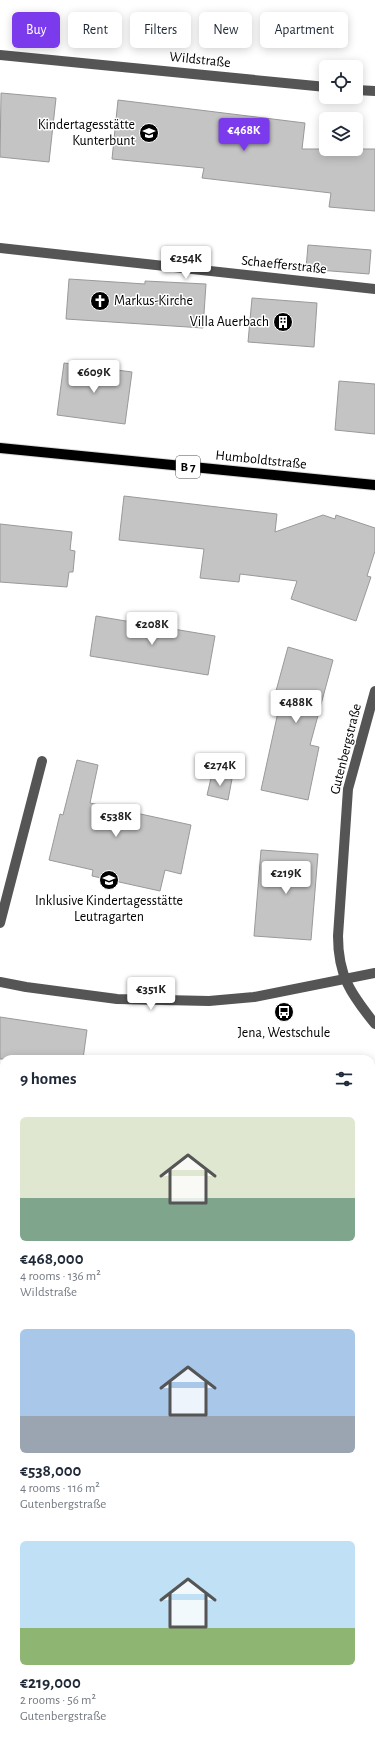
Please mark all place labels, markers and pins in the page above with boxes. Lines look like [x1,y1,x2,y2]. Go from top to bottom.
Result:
place label: Kindertagesstätte Kunterbunt [38,118,136,148]
pin: €468K [216,118,272,152]
school or university icon: Kindertagesstätte Kunterbunt [138,122,160,144]
pin: €254K [158,246,214,280]
church icon: Markus-Kirche [89,290,111,312]
place label: Markus-Kirche [114,294,193,308]
building icon: Villa Auerbach [272,311,294,333]
place label: Villa Auerbach [190,315,269,329]
pin: €609K [66,360,122,394]
pin: €208K [124,612,180,646]
pin: €488K [268,690,324,724]
pin: €274K [192,753,248,787]
pin: €538K [88,804,144,838]
pin: €219K [258,861,314,895]
school or university icon: Inklusive Kindertagesstätte Leutragarten [98,869,120,891]
place label: Inklusive Kindertagesstätte Leutragarten [35,894,183,924]
pin: €351K [123,977,179,1011]
bus stop icon: Jena, Westschule [273,1001,295,1023]
place label: Jena, Westschule [238,1026,330,1040]

